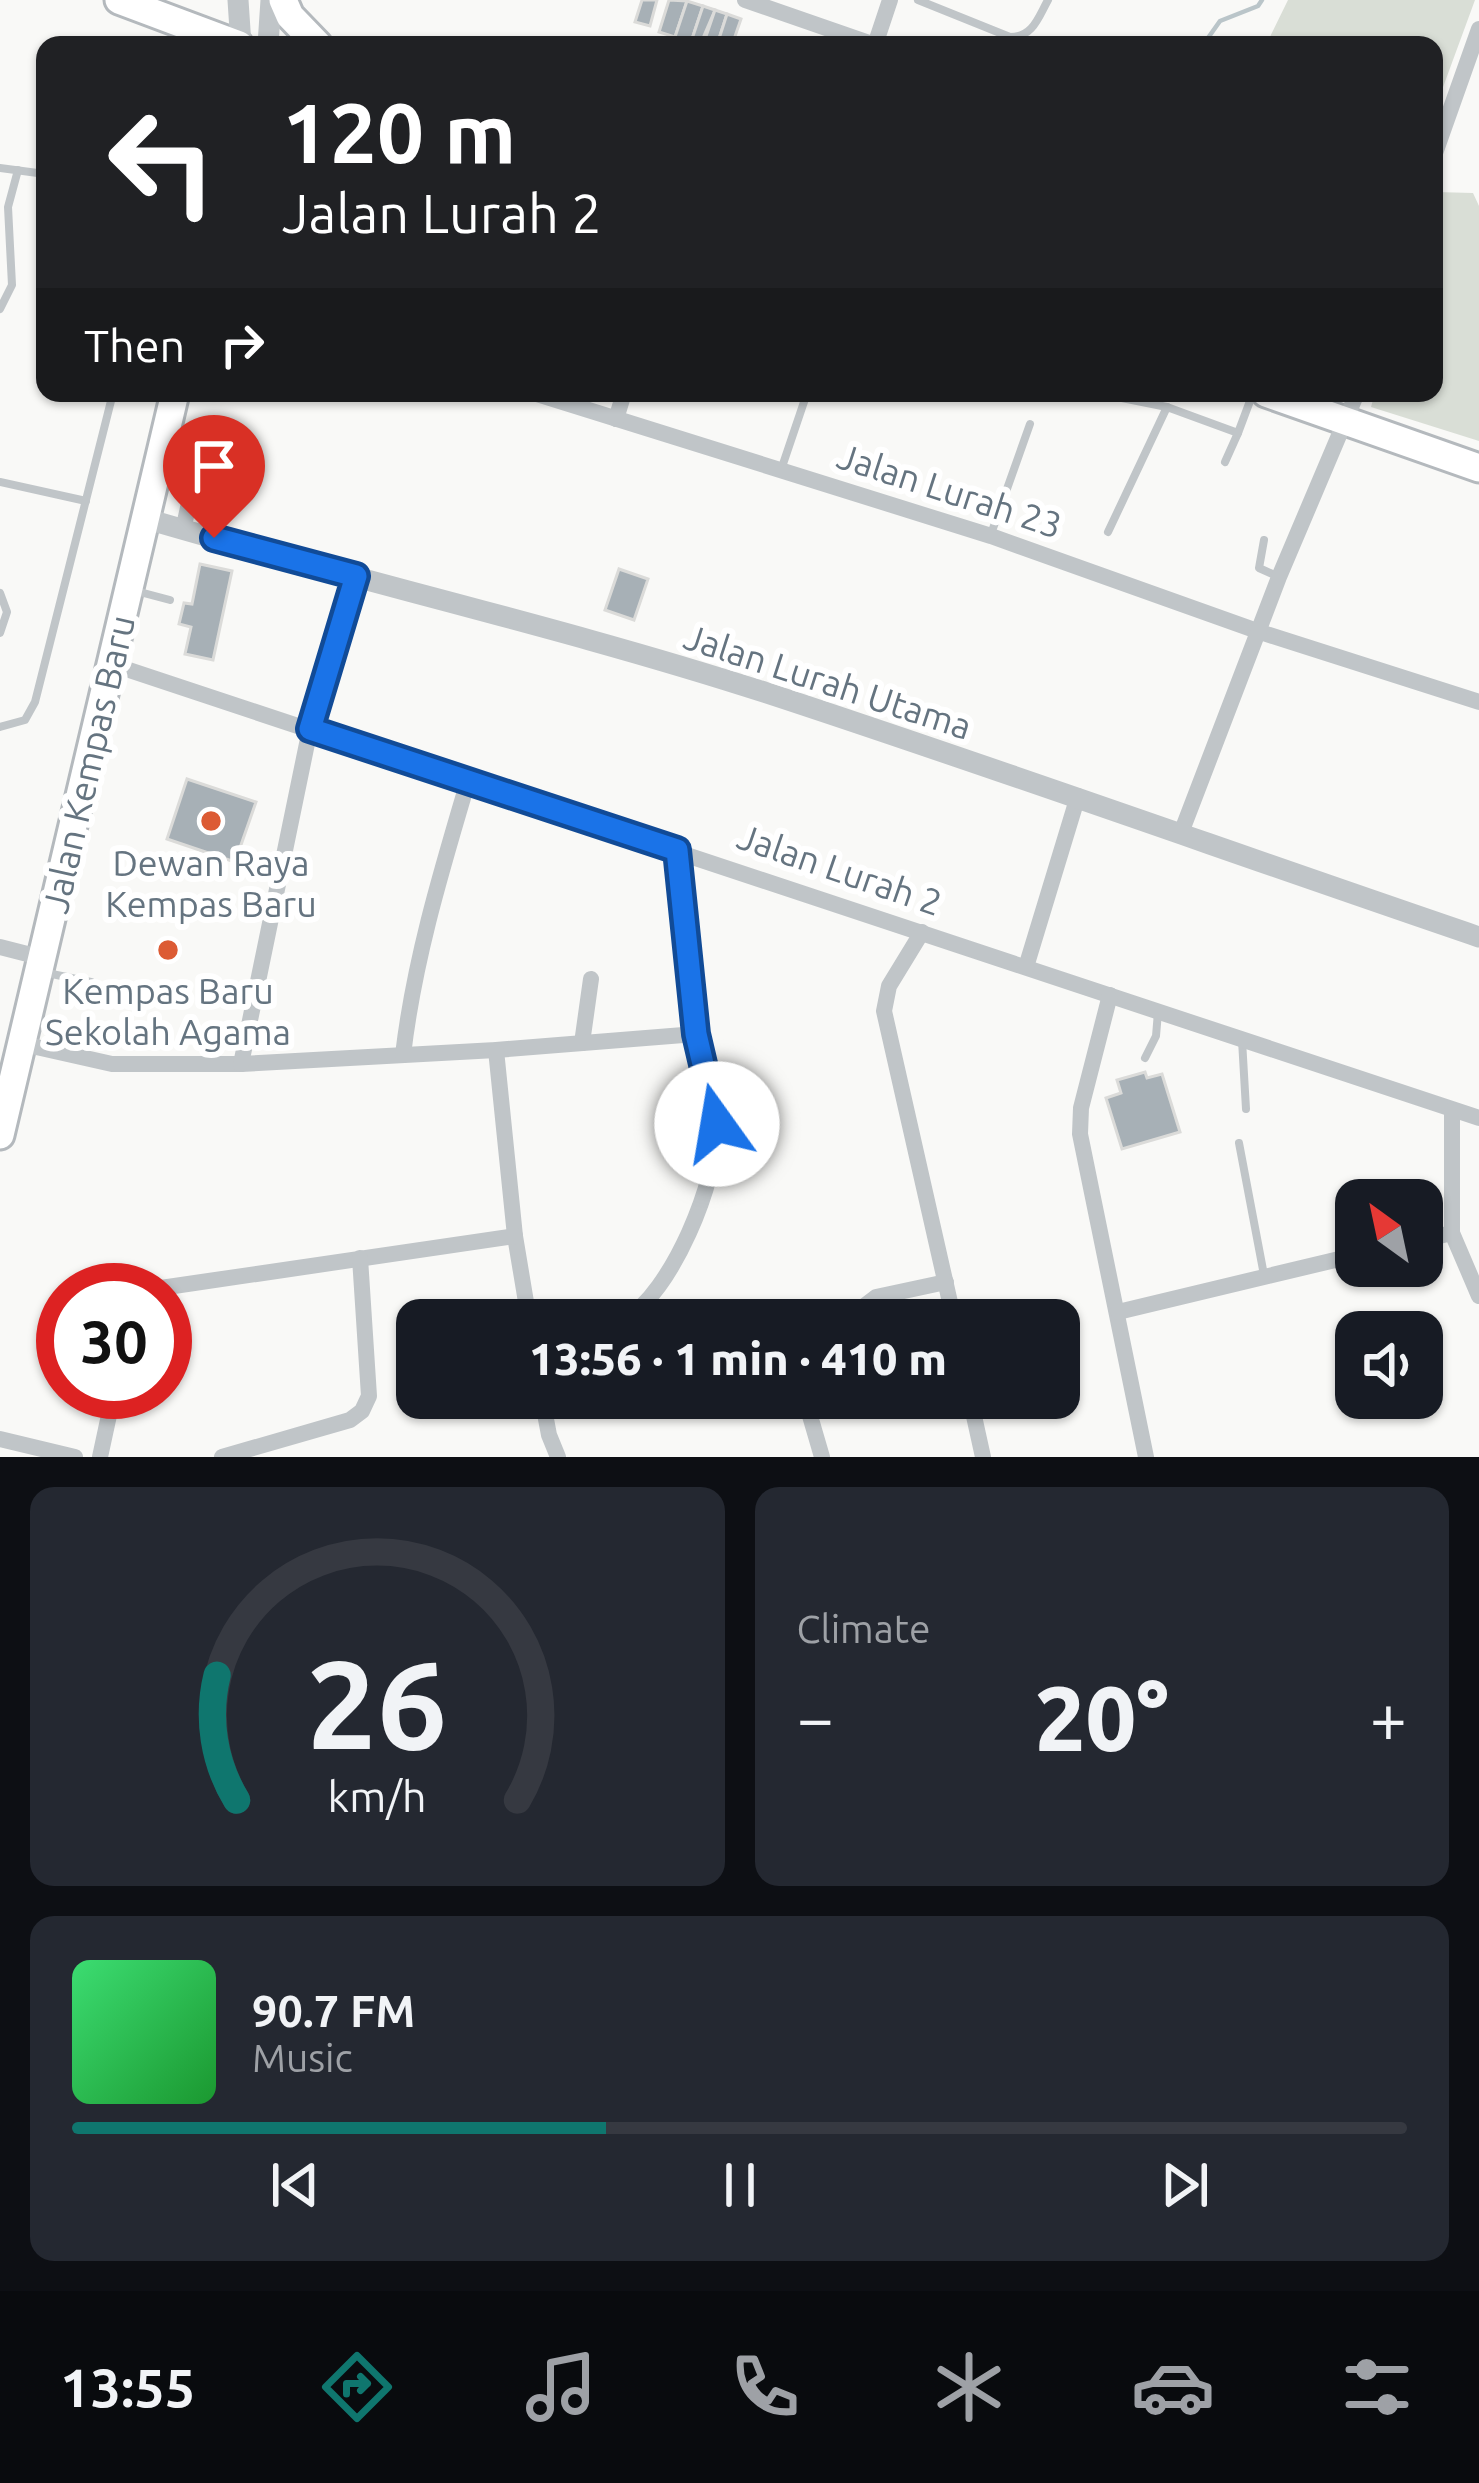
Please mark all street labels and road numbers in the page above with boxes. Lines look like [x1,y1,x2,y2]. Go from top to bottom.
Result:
street label: Jalan Lurah 23 [833,434,1067,546]
street label: Jalan Kempas Baru [34,611,142,917]
street label: Jalan Lurah Utama [679,615,977,747]
street label: Jalan Lurah 2 [733,815,947,923]

